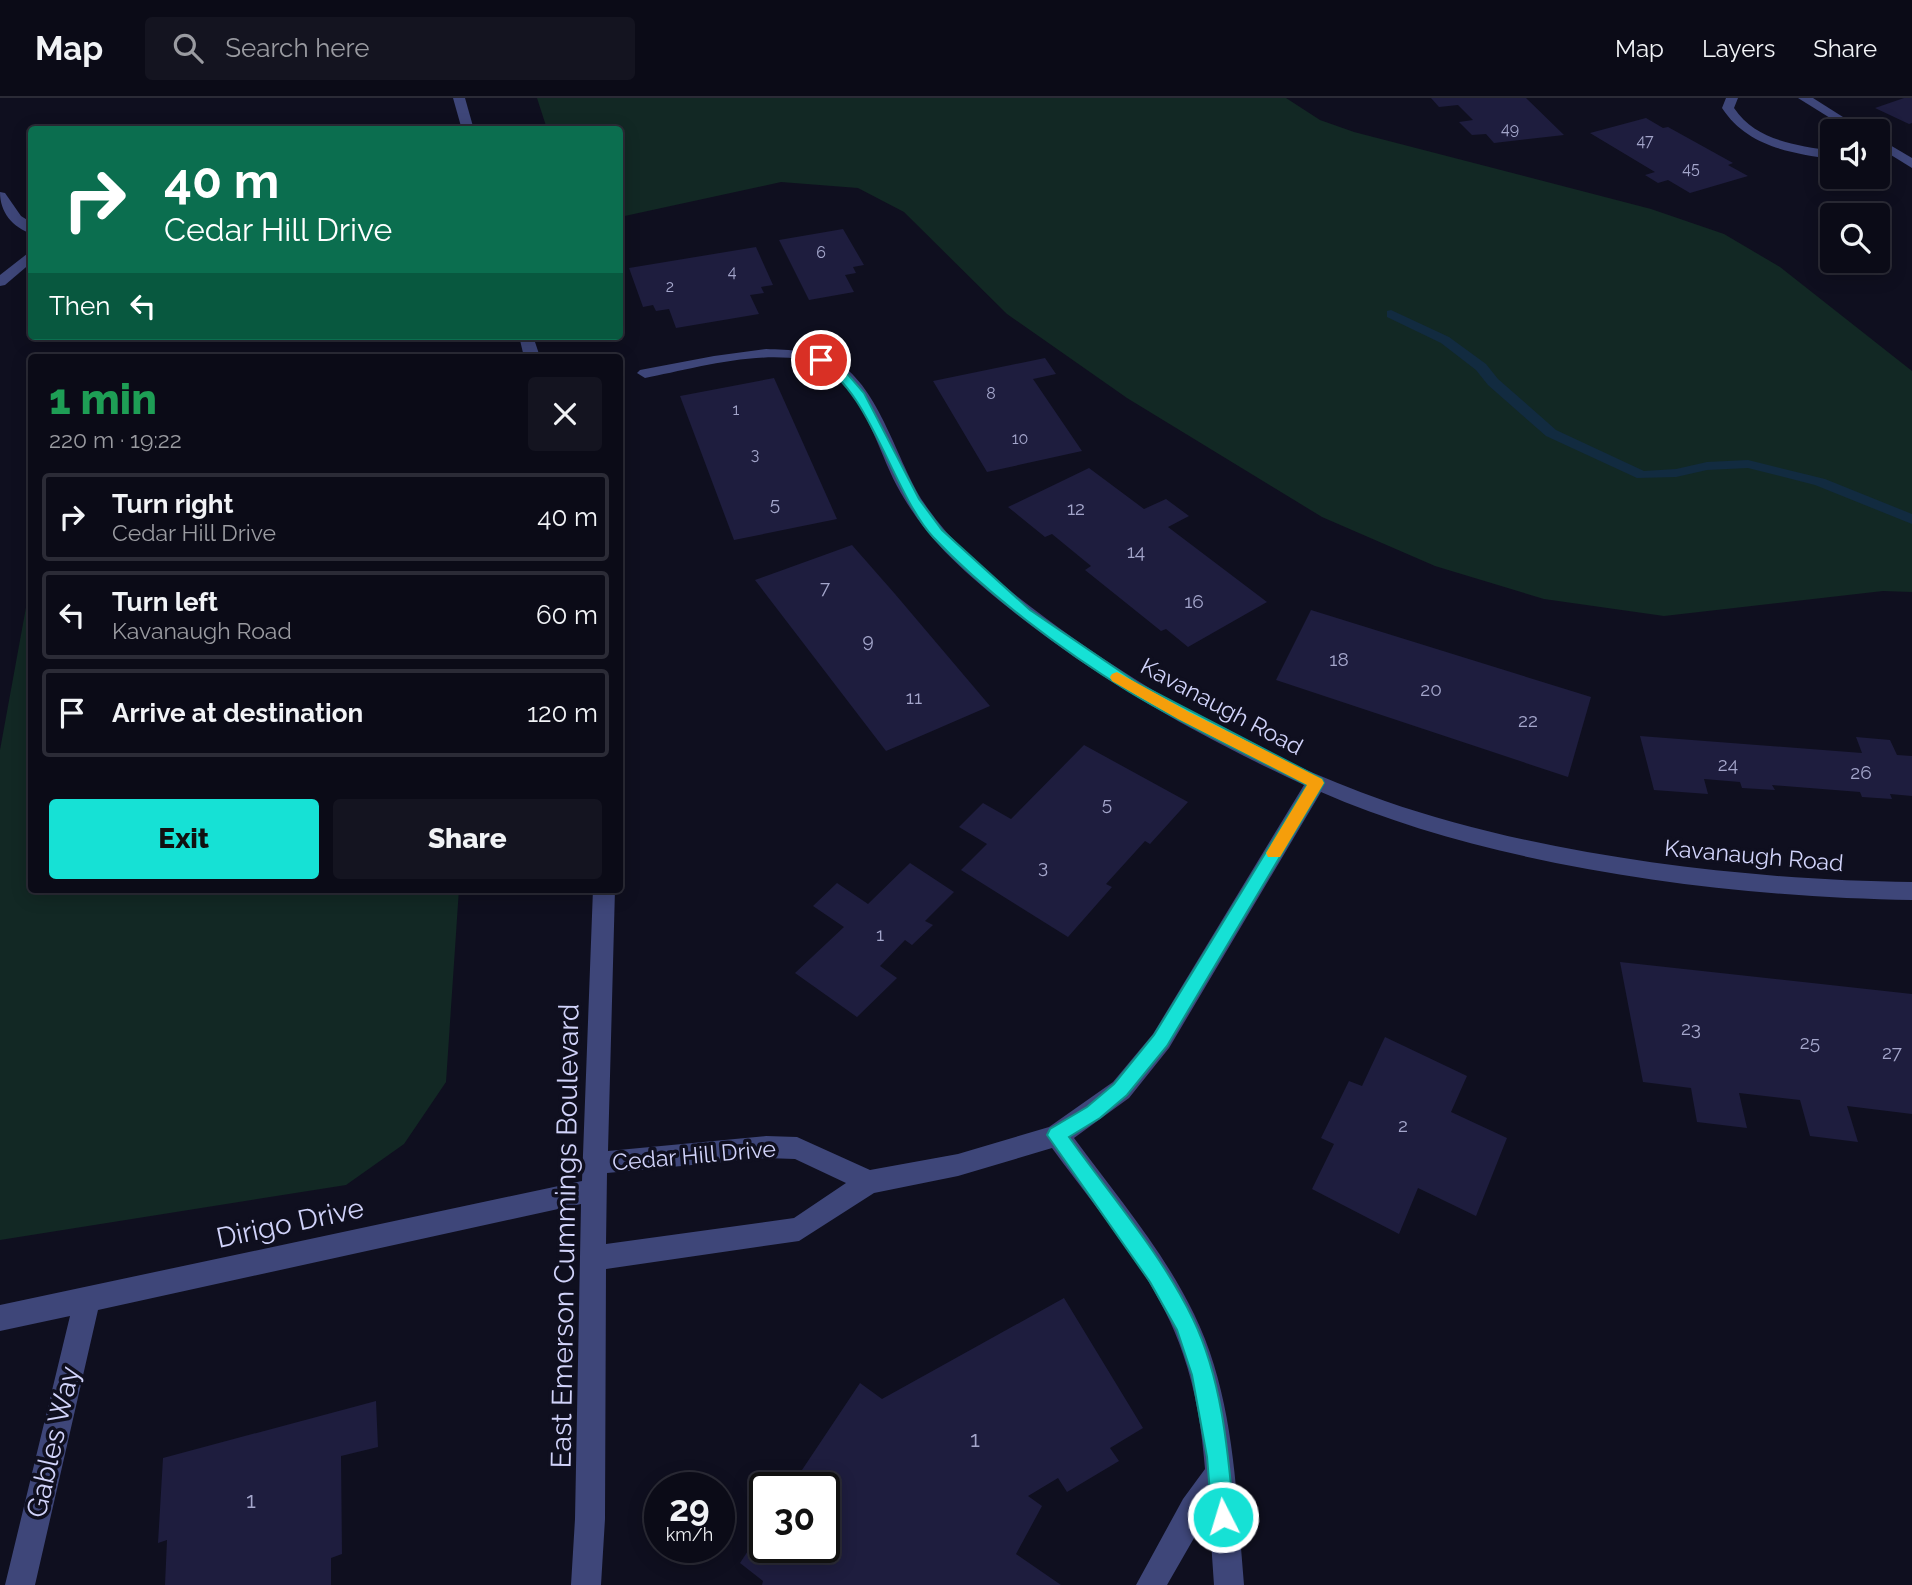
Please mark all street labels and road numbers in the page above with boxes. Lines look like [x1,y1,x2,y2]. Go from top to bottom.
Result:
street label: Kavanaugh Road [1136,652,1308,760]
street label: Kavanaugh Road [1663,834,1845,876]
street label: East Emerson Cummings Boulevard [544,1003,586,1469]
street label: Cedar Hill Drive [611,1134,777,1176]
street label: Dirigo Drive [213,1191,367,1255]
street label: Gables Way [20,1363,86,1521]

